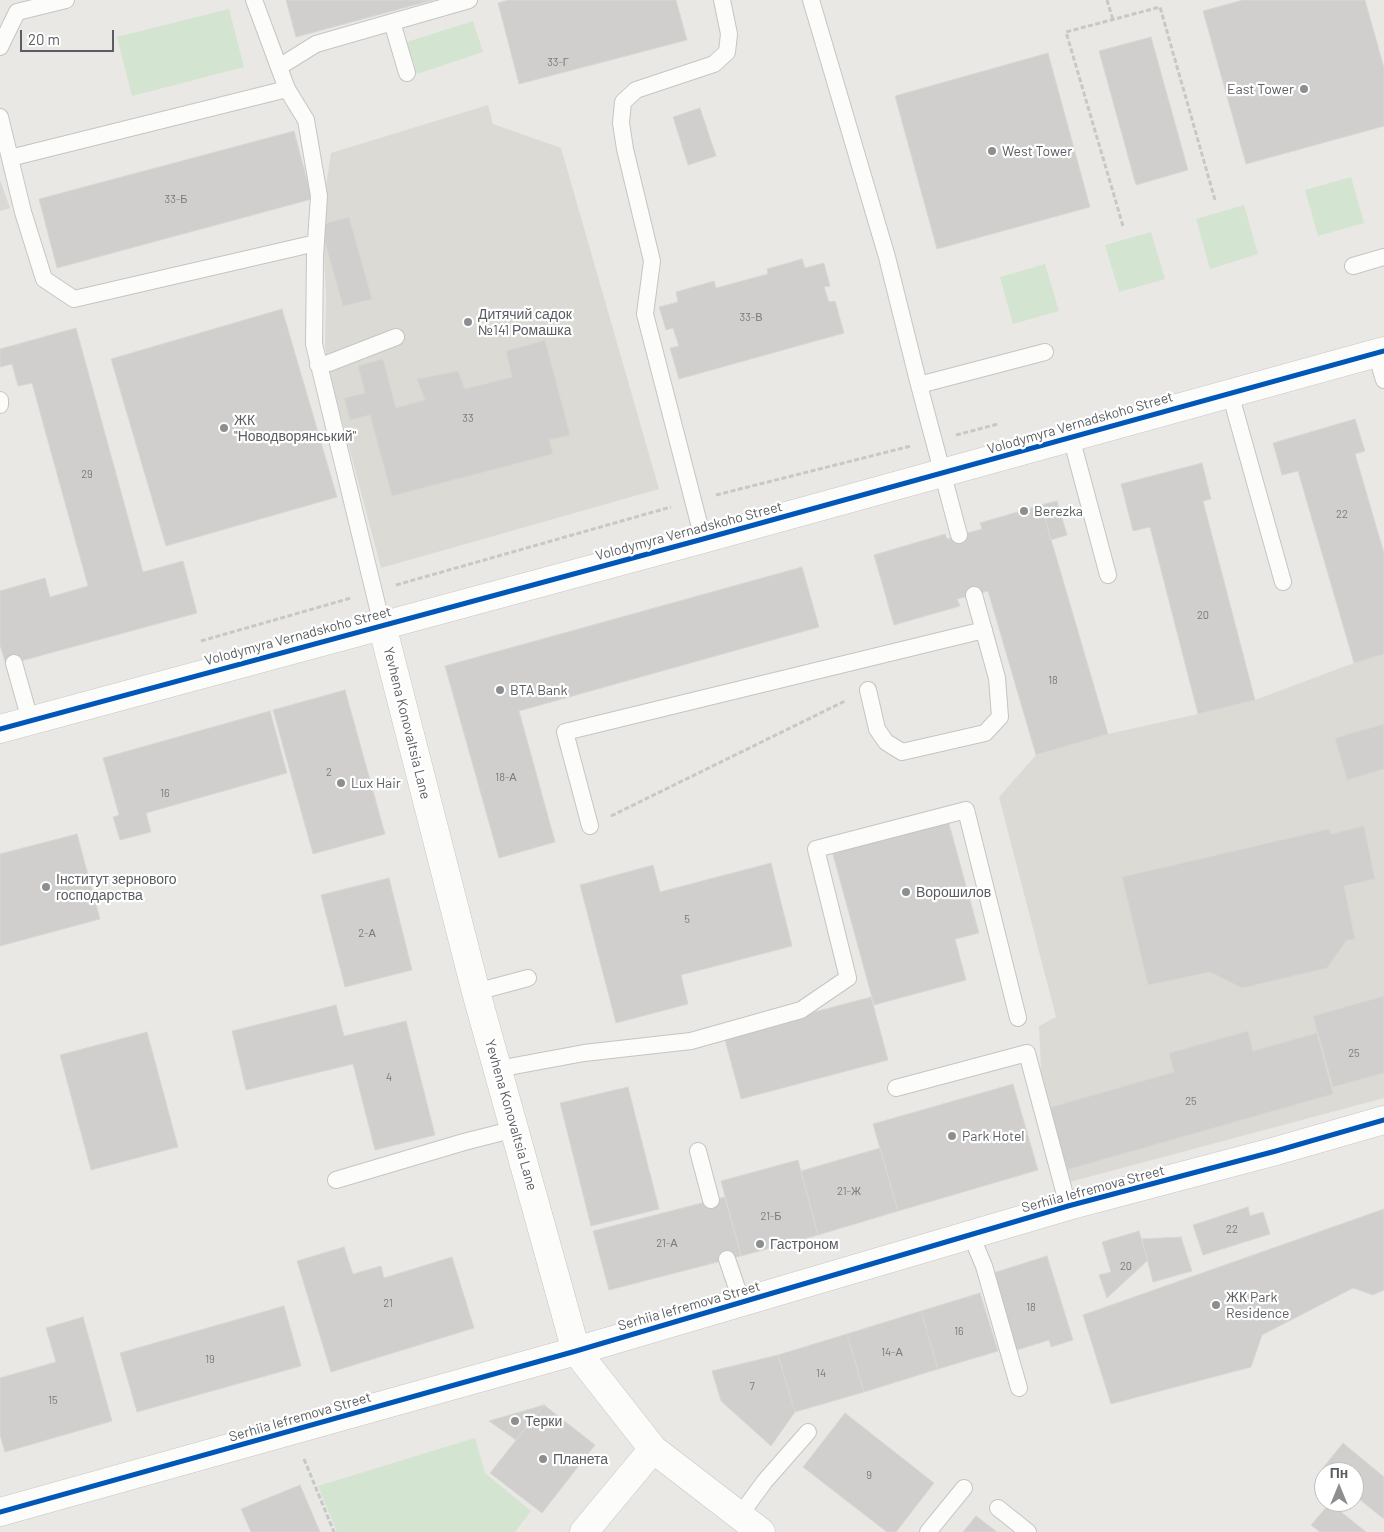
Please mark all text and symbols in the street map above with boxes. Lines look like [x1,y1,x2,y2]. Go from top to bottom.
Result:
scale bar [22,20,116,52]
text: 20 m [28,30,60,48]
house number: 33-Г [547,55,569,69]
place label: East Tower [1227,81,1294,97]
marker: East Tower [1298,83,1310,95]
place label: West Tower [1002,143,1072,159]
marker: West Tower [986,145,998,157]
house number: 33-Б [165,192,187,206]
place label: Дитячий садок №141 Ромашка [478,306,572,338]
house number: 33-В [739,310,763,324]
marker: Дитячий садок №141 Ромашка [462,316,474,328]
street label: Volodymyra Vernadskoho Street [985,388,1175,458]
house number: 33 [462,411,474,425]
place label: ЖК "Новодворянський" [234,412,356,444]
marker: ЖК "Новодворянський" [218,422,230,434]
house number: 29 [81,467,93,481]
street label: Volodymyra Vernadskoho Street [594,498,784,564]
place label: Berezka [1034,503,1083,519]
marker: Berezka [1018,505,1030,517]
house number: 22 [1336,507,1348,521]
street label: Volodymyra Vernadskoho Street [203,603,393,669]
house number: 20 [1197,608,1209,622]
street label: Yevhena Konovaltsia Lane [380,645,434,801]
house number: 18 [1048,673,1058,687]
place label: BTA Bank [510,682,568,698]
marker: BTA Bank [494,684,506,696]
house number: 2 [326,765,332,779]
house number: 18-А [495,770,517,784]
place label: Lux Hair [351,775,401,791]
marker: Lux Hair [335,777,347,789]
house number: 16 [160,786,170,800]
place label: Інститут зернового господарства [56,871,177,904]
marker: Інститут зернового господарства [40,881,52,893]
place label: Ворошилов [916,884,991,900]
marker: Ворошилов [900,886,912,898]
house number: 5 [684,912,690,926]
house number: 2-А [358,926,376,940]
street label: Yevhena Konovaltsia Lane [481,1038,541,1192]
house number: 25 [1348,1046,1360,1060]
house number: 4 [386,1070,392,1084]
house number: 25 [1185,1094,1197,1108]
place label: Park Hotel [962,1128,1025,1144]
marker: Park Hotel [946,1130,958,1142]
street label: Serhiia Iefremova Street [1020,1162,1166,1216]
house number: 21-Ж [837,1184,861,1198]
house number: 21-Б [760,1209,782,1223]
house number: 22 [1226,1222,1238,1236]
house number: 21-А [656,1236,678,1250]
place label: Гастроном [770,1236,839,1252]
marker: Гастроном [754,1238,766,1250]
house number: 20 [1120,1259,1132,1273]
street label: Serhiia Iefremova Street [616,1278,762,1334]
place label: ЖК Park Residence [1226,1289,1289,1321]
house number: 21 [383,1296,393,1310]
marker: ЖК Park Residence [1210,1299,1222,1311]
house number: 18 [1026,1300,1036,1314]
house number: 16 [954,1324,964,1338]
house number: 14-А [881,1345,903,1359]
house number: 19 [205,1352,215,1366]
house number: 14 [816,1366,826,1380]
house number: 7 [749,1379,755,1393]
street label: Serhiia Iefremova Street [227,1389,373,1445]
house number: 15 [48,1393,58,1407]
place label: Терки [525,1413,562,1429]
marker: Терки [509,1415,521,1427]
place label: Планета [553,1451,608,1467]
marker: Планета [537,1453,549,1465]
north arrow [1314,1462,1364,1512]
text: Пн [1330,1464,1348,1481]
house number: 9 [866,1468,872,1482]

